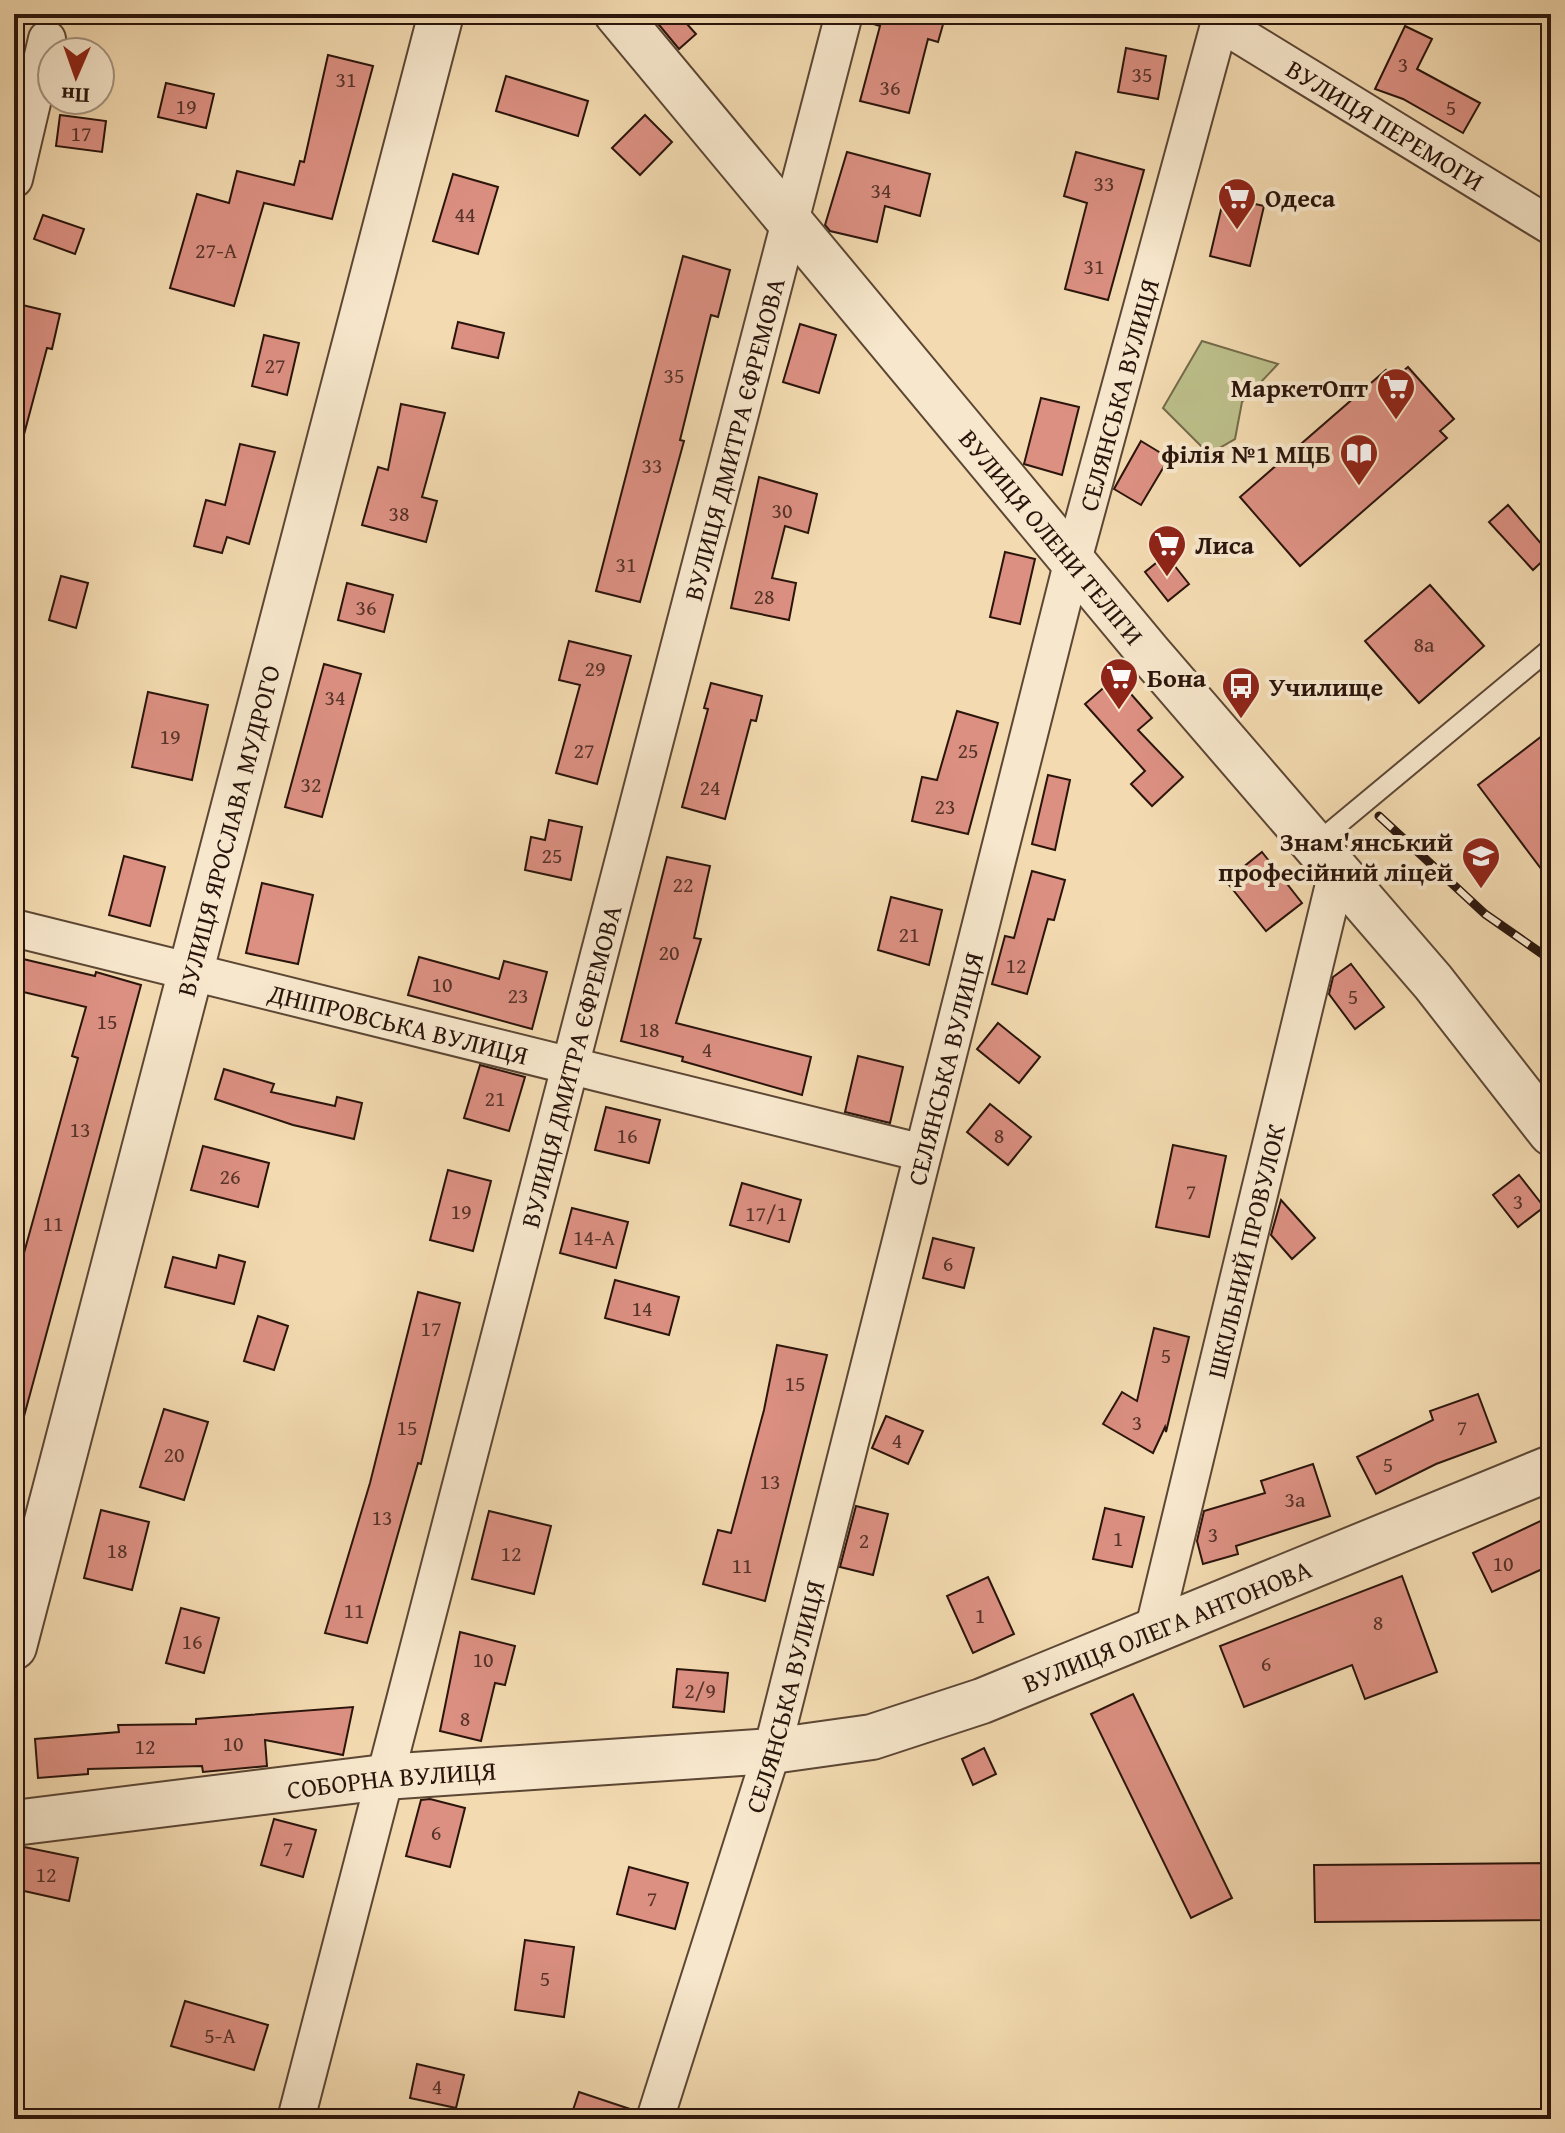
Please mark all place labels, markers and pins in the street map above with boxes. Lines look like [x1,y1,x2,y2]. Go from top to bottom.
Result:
supermarket icon: Одеса [1216,176,1258,231]
place label: Одеса [1265,178,1336,217]
supermarket icon: МаркетОпт [1375,366,1417,421]
place label: МаркетОпт [1231,368,1368,407]
library icon: філія №1 МЦБ [1338,432,1380,487]
place label: філія №1 МЦБ [1161,434,1331,473]
supermarket icon: Лиса [1146,523,1188,578]
place label: Лиса [1195,525,1255,564]
supermarket icon: Бона [1098,656,1140,711]
place label: Бона [1147,658,1207,697]
bus stop icon: Училище [1220,665,1262,720]
place label: Училище [1269,667,1383,706]
place label: Знам'янський професійний ліцей [1218,822,1453,891]
school or university icon: Знам'янський професійний ліцей [1460,835,1502,890]

